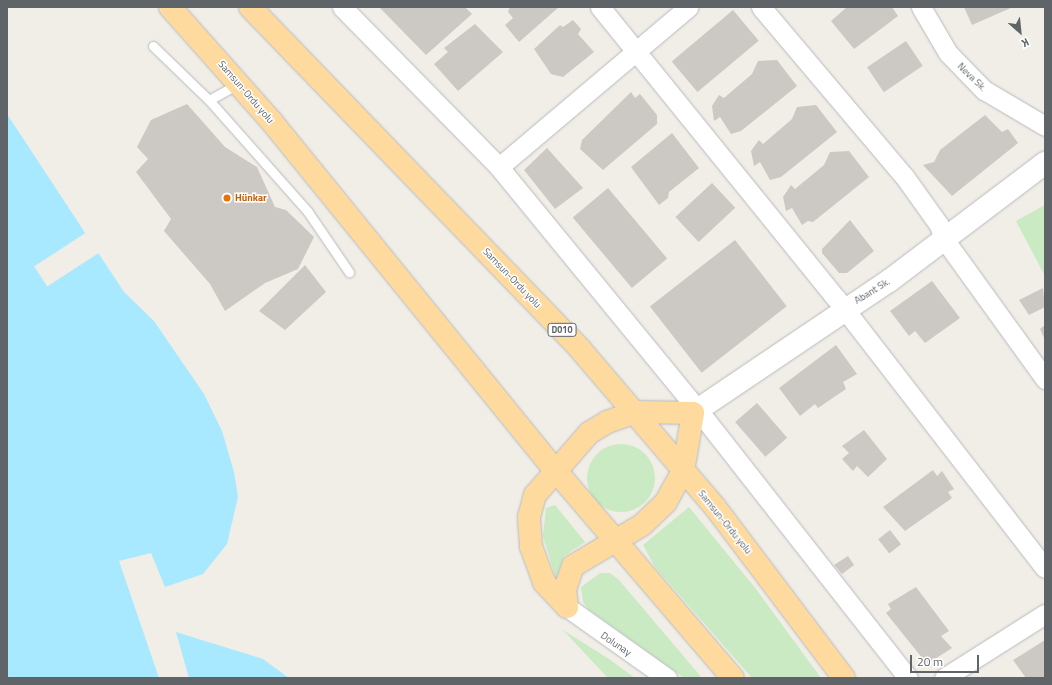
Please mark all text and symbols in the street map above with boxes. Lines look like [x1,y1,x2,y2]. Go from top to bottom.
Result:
north arrow [1000,12,1040,52]
text: K [1019,34,1032,51]
street label: Samsun-Ordu yolu [216,58,276,126]
street label: Neva Sk. [955,60,989,94]
place label: Hünkar [235,192,267,204]
marker: Hünkar [222,193,232,203]
street label: Samsun-Ordu yolu [480,245,544,311]
street label: Abant Sk. [852,275,892,307]
road number: D010 [547,323,577,337]
street label: Samsun-Ordu yolu [696,488,754,556]
street label: Dolunay [598,629,634,659]
scale bar [912,647,981,673]
text: 20 m [917,652,943,671]

